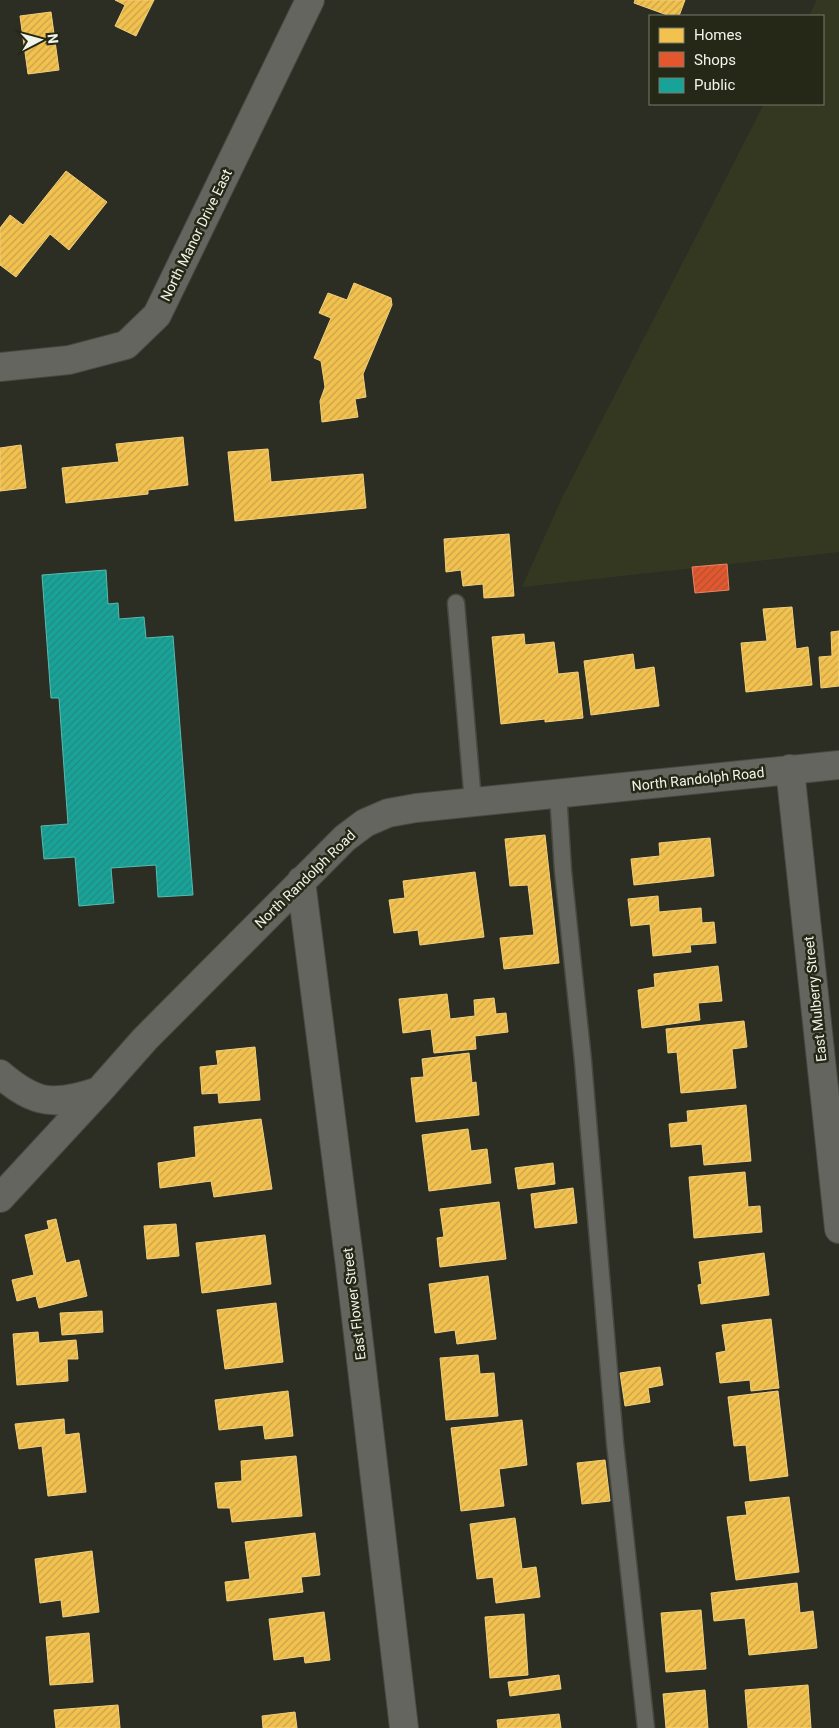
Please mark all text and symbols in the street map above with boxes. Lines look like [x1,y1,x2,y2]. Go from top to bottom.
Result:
north arrow [15,15,65,65]
legend [649,15,824,105]
text: Homes [694,26,742,44]
text: N [44,33,61,44]
text: Shops [694,51,736,69]
text: Public [694,76,735,94]
street label: North Manor Drive East [157,166,235,304]
street label: North Randolph Road [631,764,765,794]
street label: North Randolph Road [252,827,358,931]
street label: East Mulberry Street [800,935,830,1063]
street label: East Flower Street [339,1246,369,1361]

